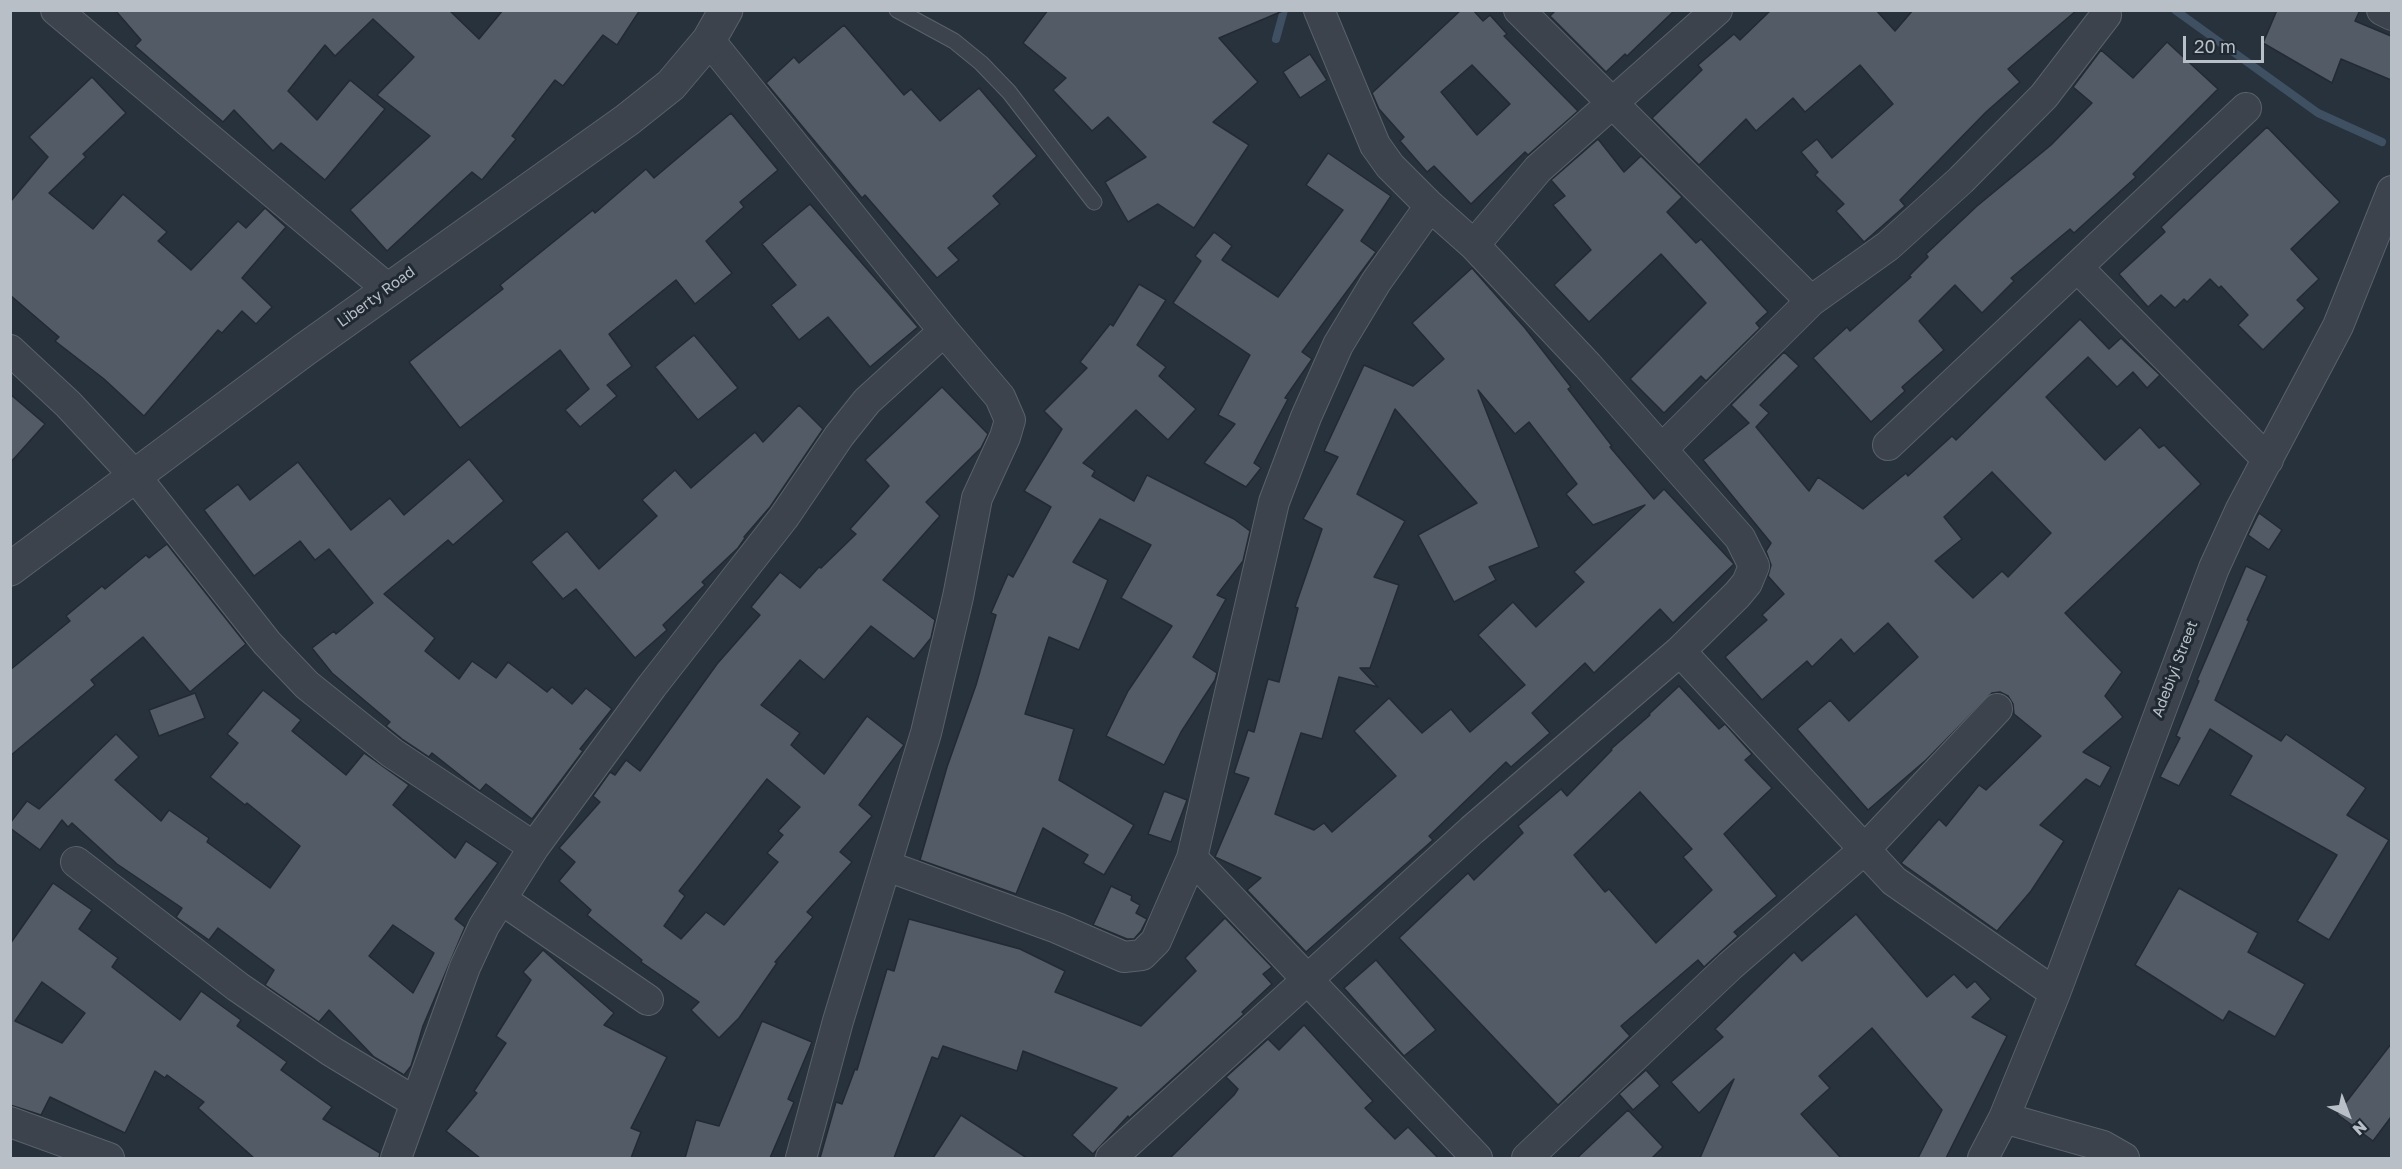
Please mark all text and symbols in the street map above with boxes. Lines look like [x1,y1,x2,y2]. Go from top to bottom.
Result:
scale bar [2186,24,2267,62]
text: 20 m [2194,35,2236,57]
street label: Liberty Road [334,263,418,331]
street label: Adebiyi Street [2148,618,2202,720]
north arrow [2318,1085,2378,1145]
text: N [2349,1117,2371,1140]

